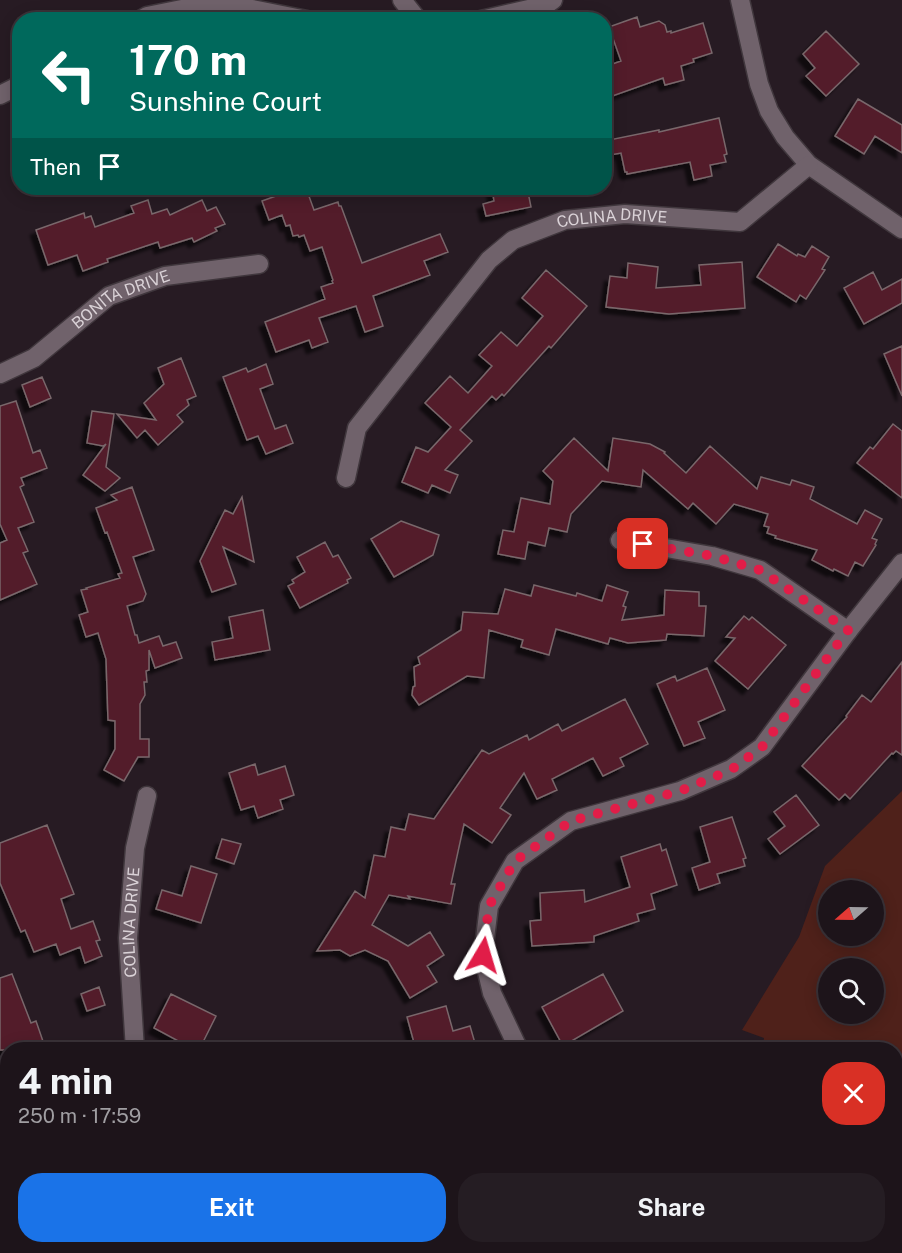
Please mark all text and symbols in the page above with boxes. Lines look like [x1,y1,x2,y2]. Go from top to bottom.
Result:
text: 170 m [129,35,247,84]
icon: left [30,36,108,114]
text: Sunshine Court [129,85,322,117]
icon: arrive [93,150,126,183]
text: Then [30,154,81,180]
street label: COLINA DRIVE [554,204,668,232]
street label: BONITA DRIVE [68,266,172,332]
pin [617,518,668,569]
icon: arrive [626,527,659,560]
street label: COLINA DRIVE [118,866,143,978]
north arrow [818,880,884,946]
map controls [818,880,884,1024]
position arrow [451,923,515,987]
button: search [818,958,884,1024]
text: 4 min [18,1060,113,1102]
button: close [822,1062,885,1125]
text: 250 m · 17:59 [18,1104,141,1128]
button: Exit [18,1173,446,1242]
button: Share [458,1173,885,1242]

